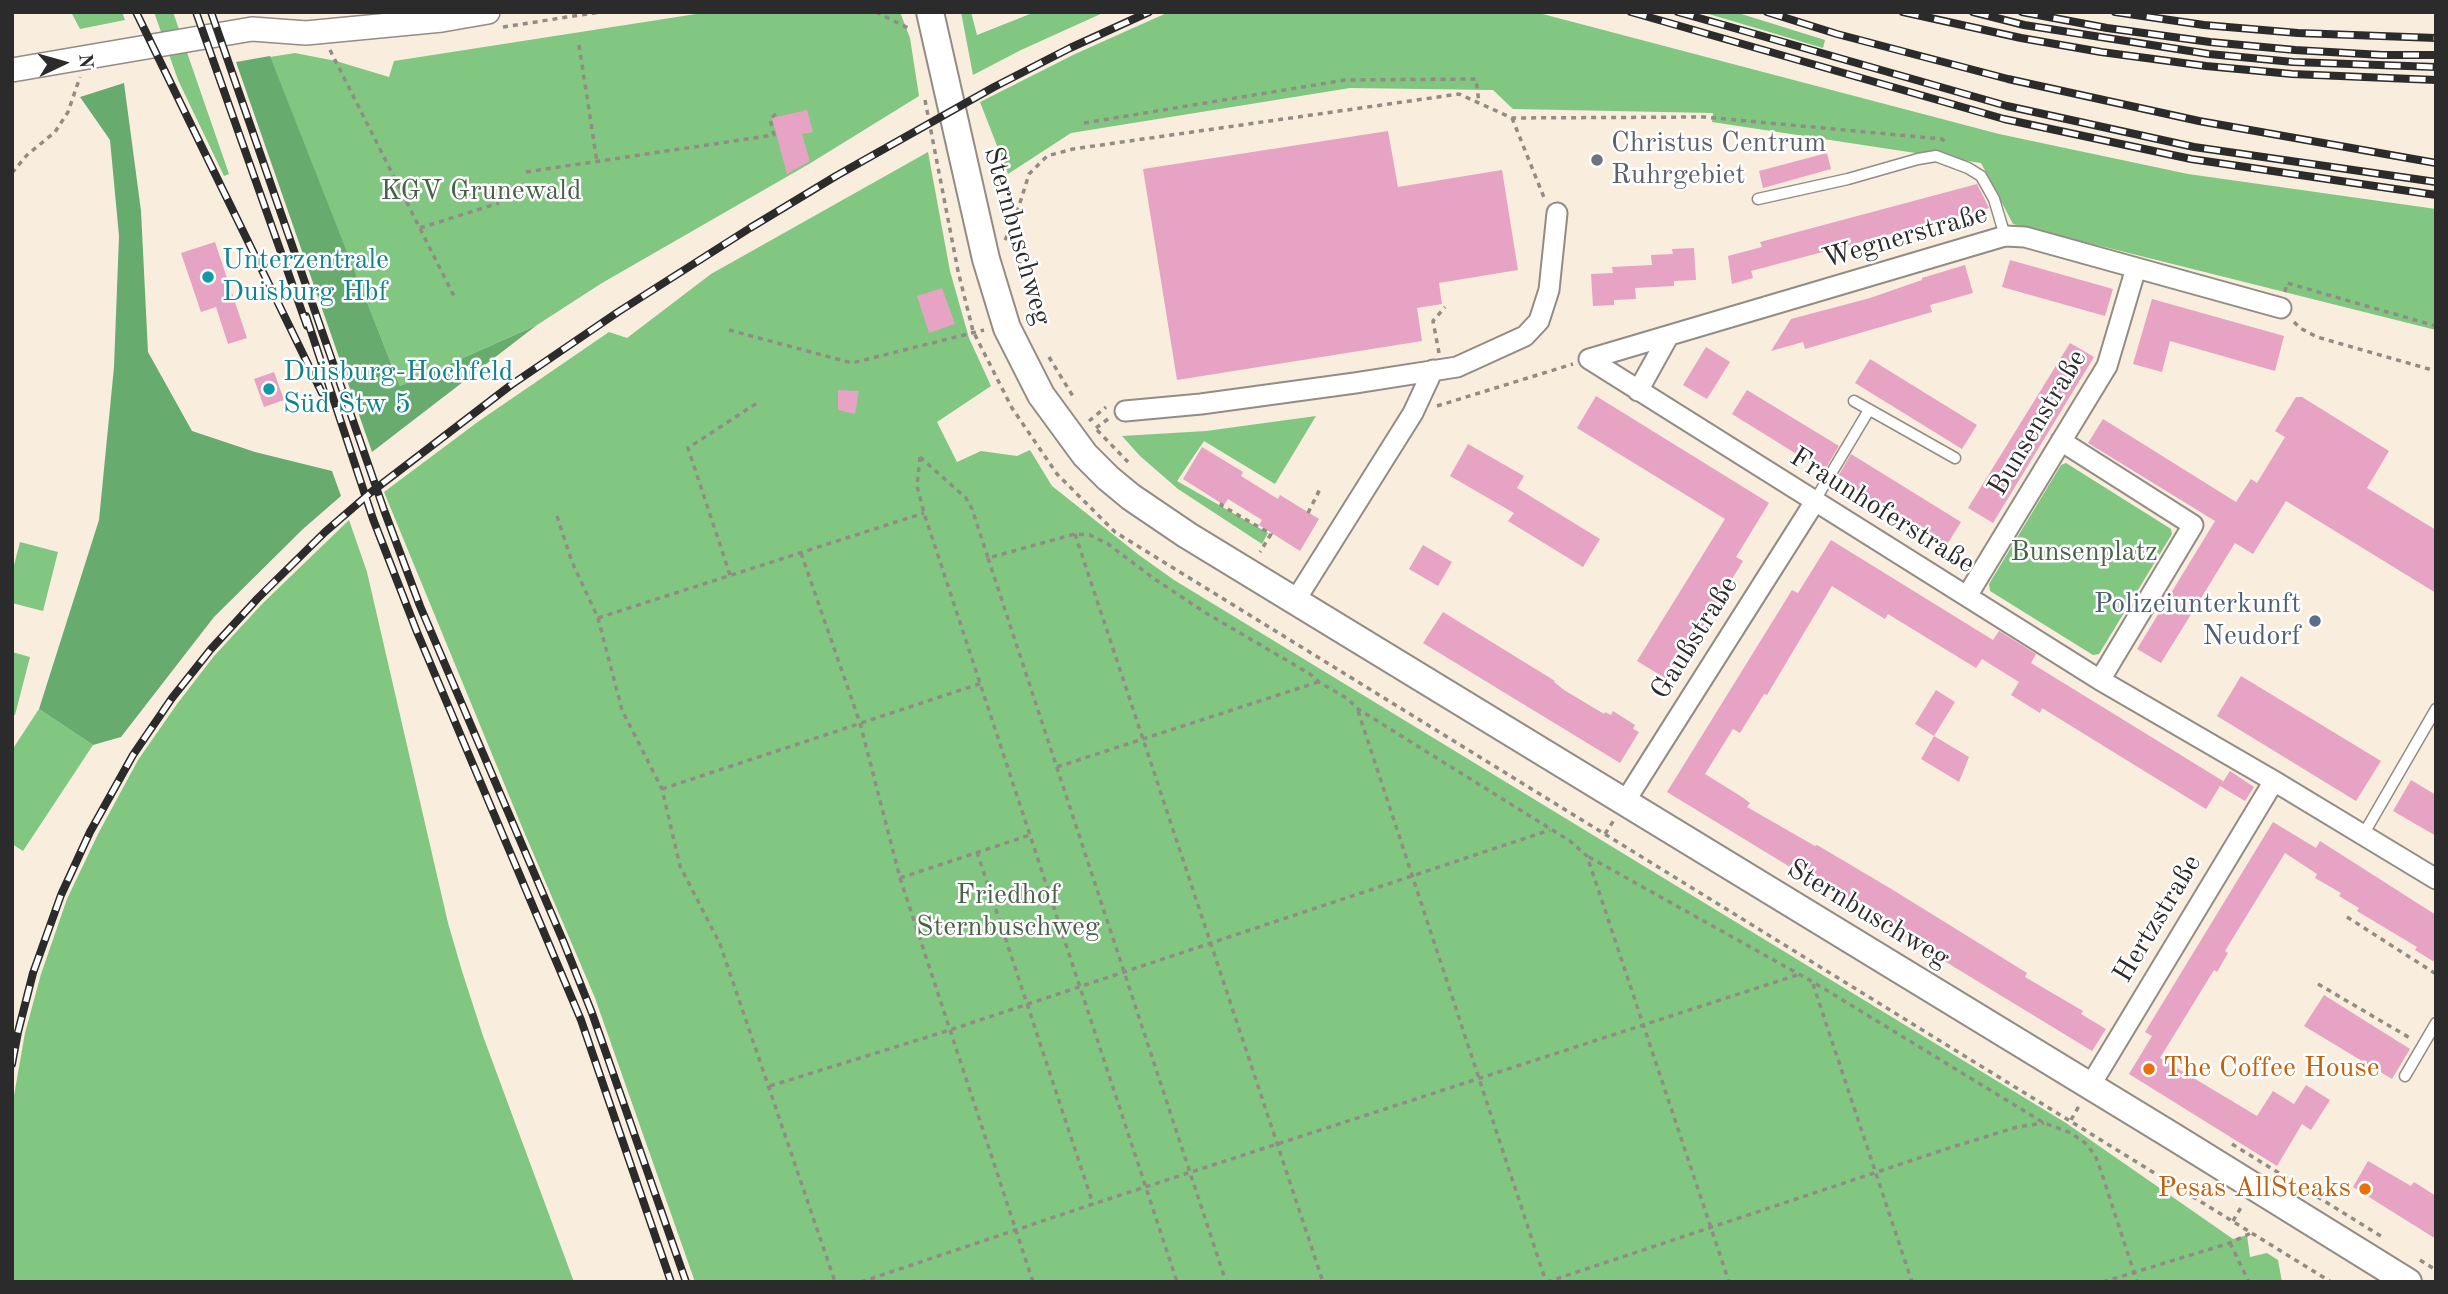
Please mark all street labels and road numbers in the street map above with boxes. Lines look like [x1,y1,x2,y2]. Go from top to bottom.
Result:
street label: Sternbuschweg [976,143,1058,329]
street label: Wegnerstraße [1819,197,1991,277]
street label: Bunsenstraße [1981,344,2095,502]
street label: Fraunhoferstraße [1783,441,1981,581]
street label: Gaußstraße [1644,570,1746,706]
street label: Hertzstraße [2107,849,2209,989]
street label: Sternbuschweg [1781,852,1955,976]

